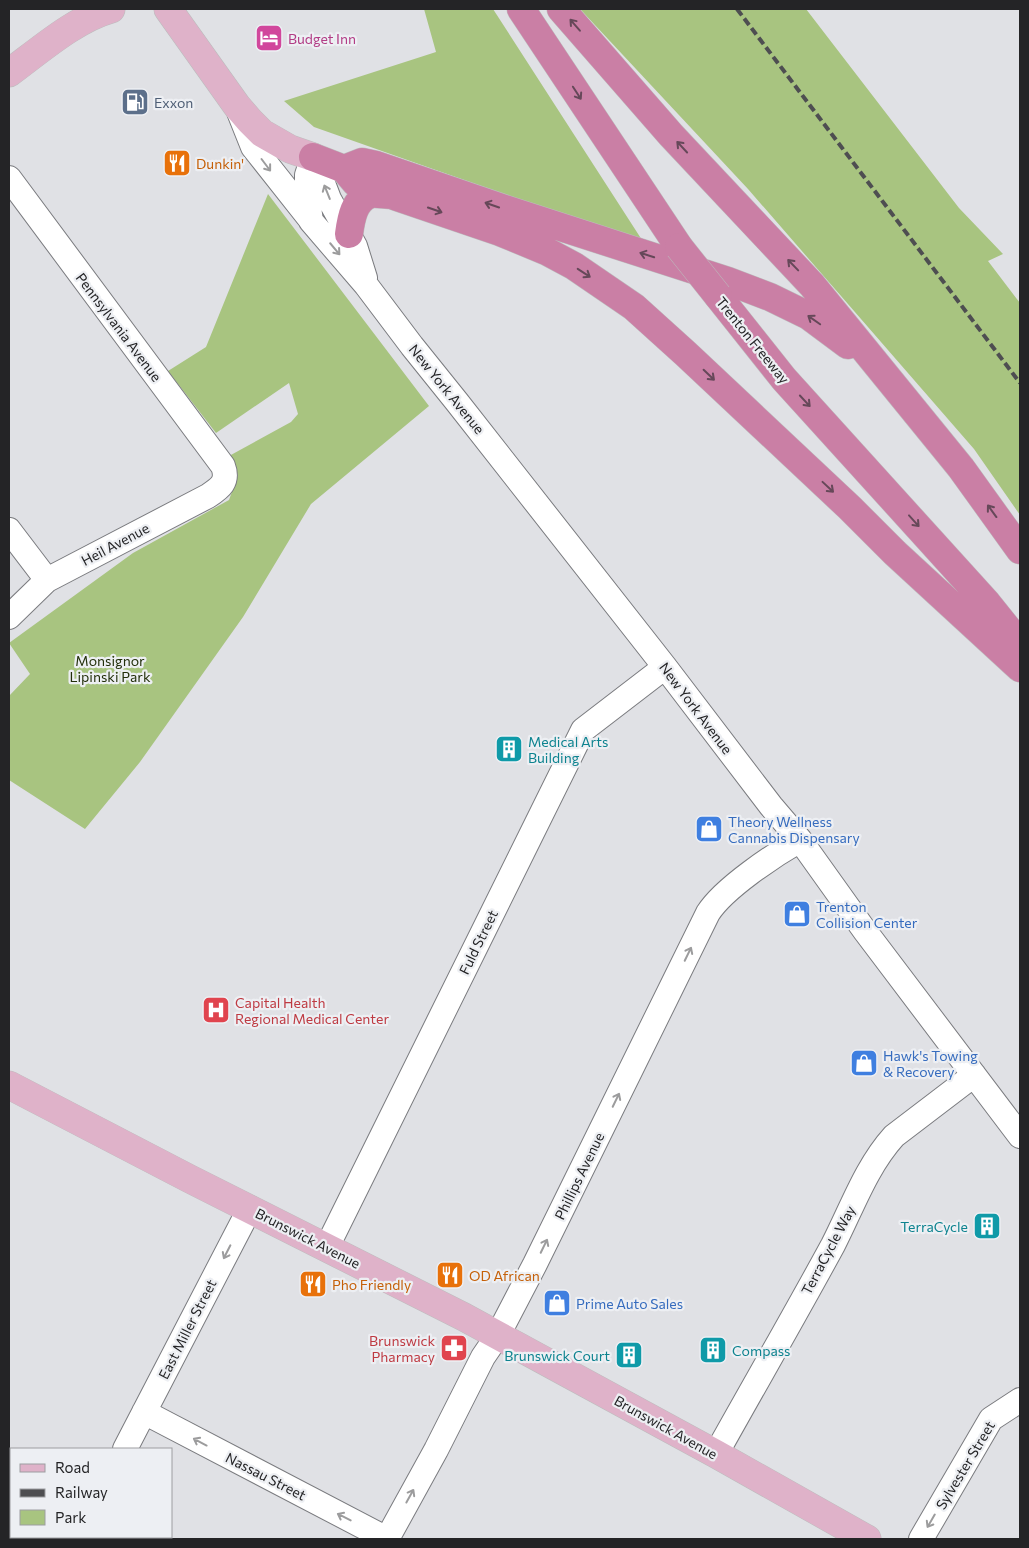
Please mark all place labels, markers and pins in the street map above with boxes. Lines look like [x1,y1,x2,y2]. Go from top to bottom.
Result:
hotel icon: Budget Inn [254,23,284,53]
place label: Budget Inn [288,30,356,47]
fuel station icon: Exxon [120,87,150,117]
place label: Exxon [154,94,193,111]
restaurant icon: Dunkin' [162,148,192,178]
place label: Dunkin' [196,155,244,172]
place label: Medical Arts Building [528,733,608,766]
building icon: Medical Arts Building [494,734,524,764]
place label: Theory Wellness Cannabis Dispensary [728,813,860,846]
shop icon: Theory Wellness Cannabis Dispensary [694,814,724,844]
place label: Trenton Collision Center [816,898,918,931]
shop icon: Trenton Collision Center [782,899,812,929]
place label: Capital Health Regional Medical Center [235,994,389,1027]
hospital icon: Capital Health Regional Medical Center [201,995,231,1025]
place label: Hawk's Towing & Recovery [883,1047,978,1080]
shop icon: Hawk's Towing & Recovery [849,1048,879,1078]
building icon: TerraCycle [972,1211,1002,1241]
place label: TerraCycle [900,1218,968,1235]
restaurant icon: OD African [435,1260,465,1290]
place label: OD African [469,1267,540,1284]
restaurant icon: Pho Friendly [298,1269,328,1299]
place label: Pho Friendly [332,1276,411,1293]
shop icon: Prime Auto Sales [542,1288,572,1318]
place label: Prime Auto Sales [576,1295,683,1312]
place label: Brunswick Pharmacy [369,1332,435,1365]
pharmacy icon: Brunswick Pharmacy [439,1333,469,1363]
building icon: Compass [698,1335,728,1365]
building icon: Brunswick Court [614,1340,644,1370]
place label: Compass [732,1342,791,1359]
place label: Brunswick Court [504,1347,610,1364]

